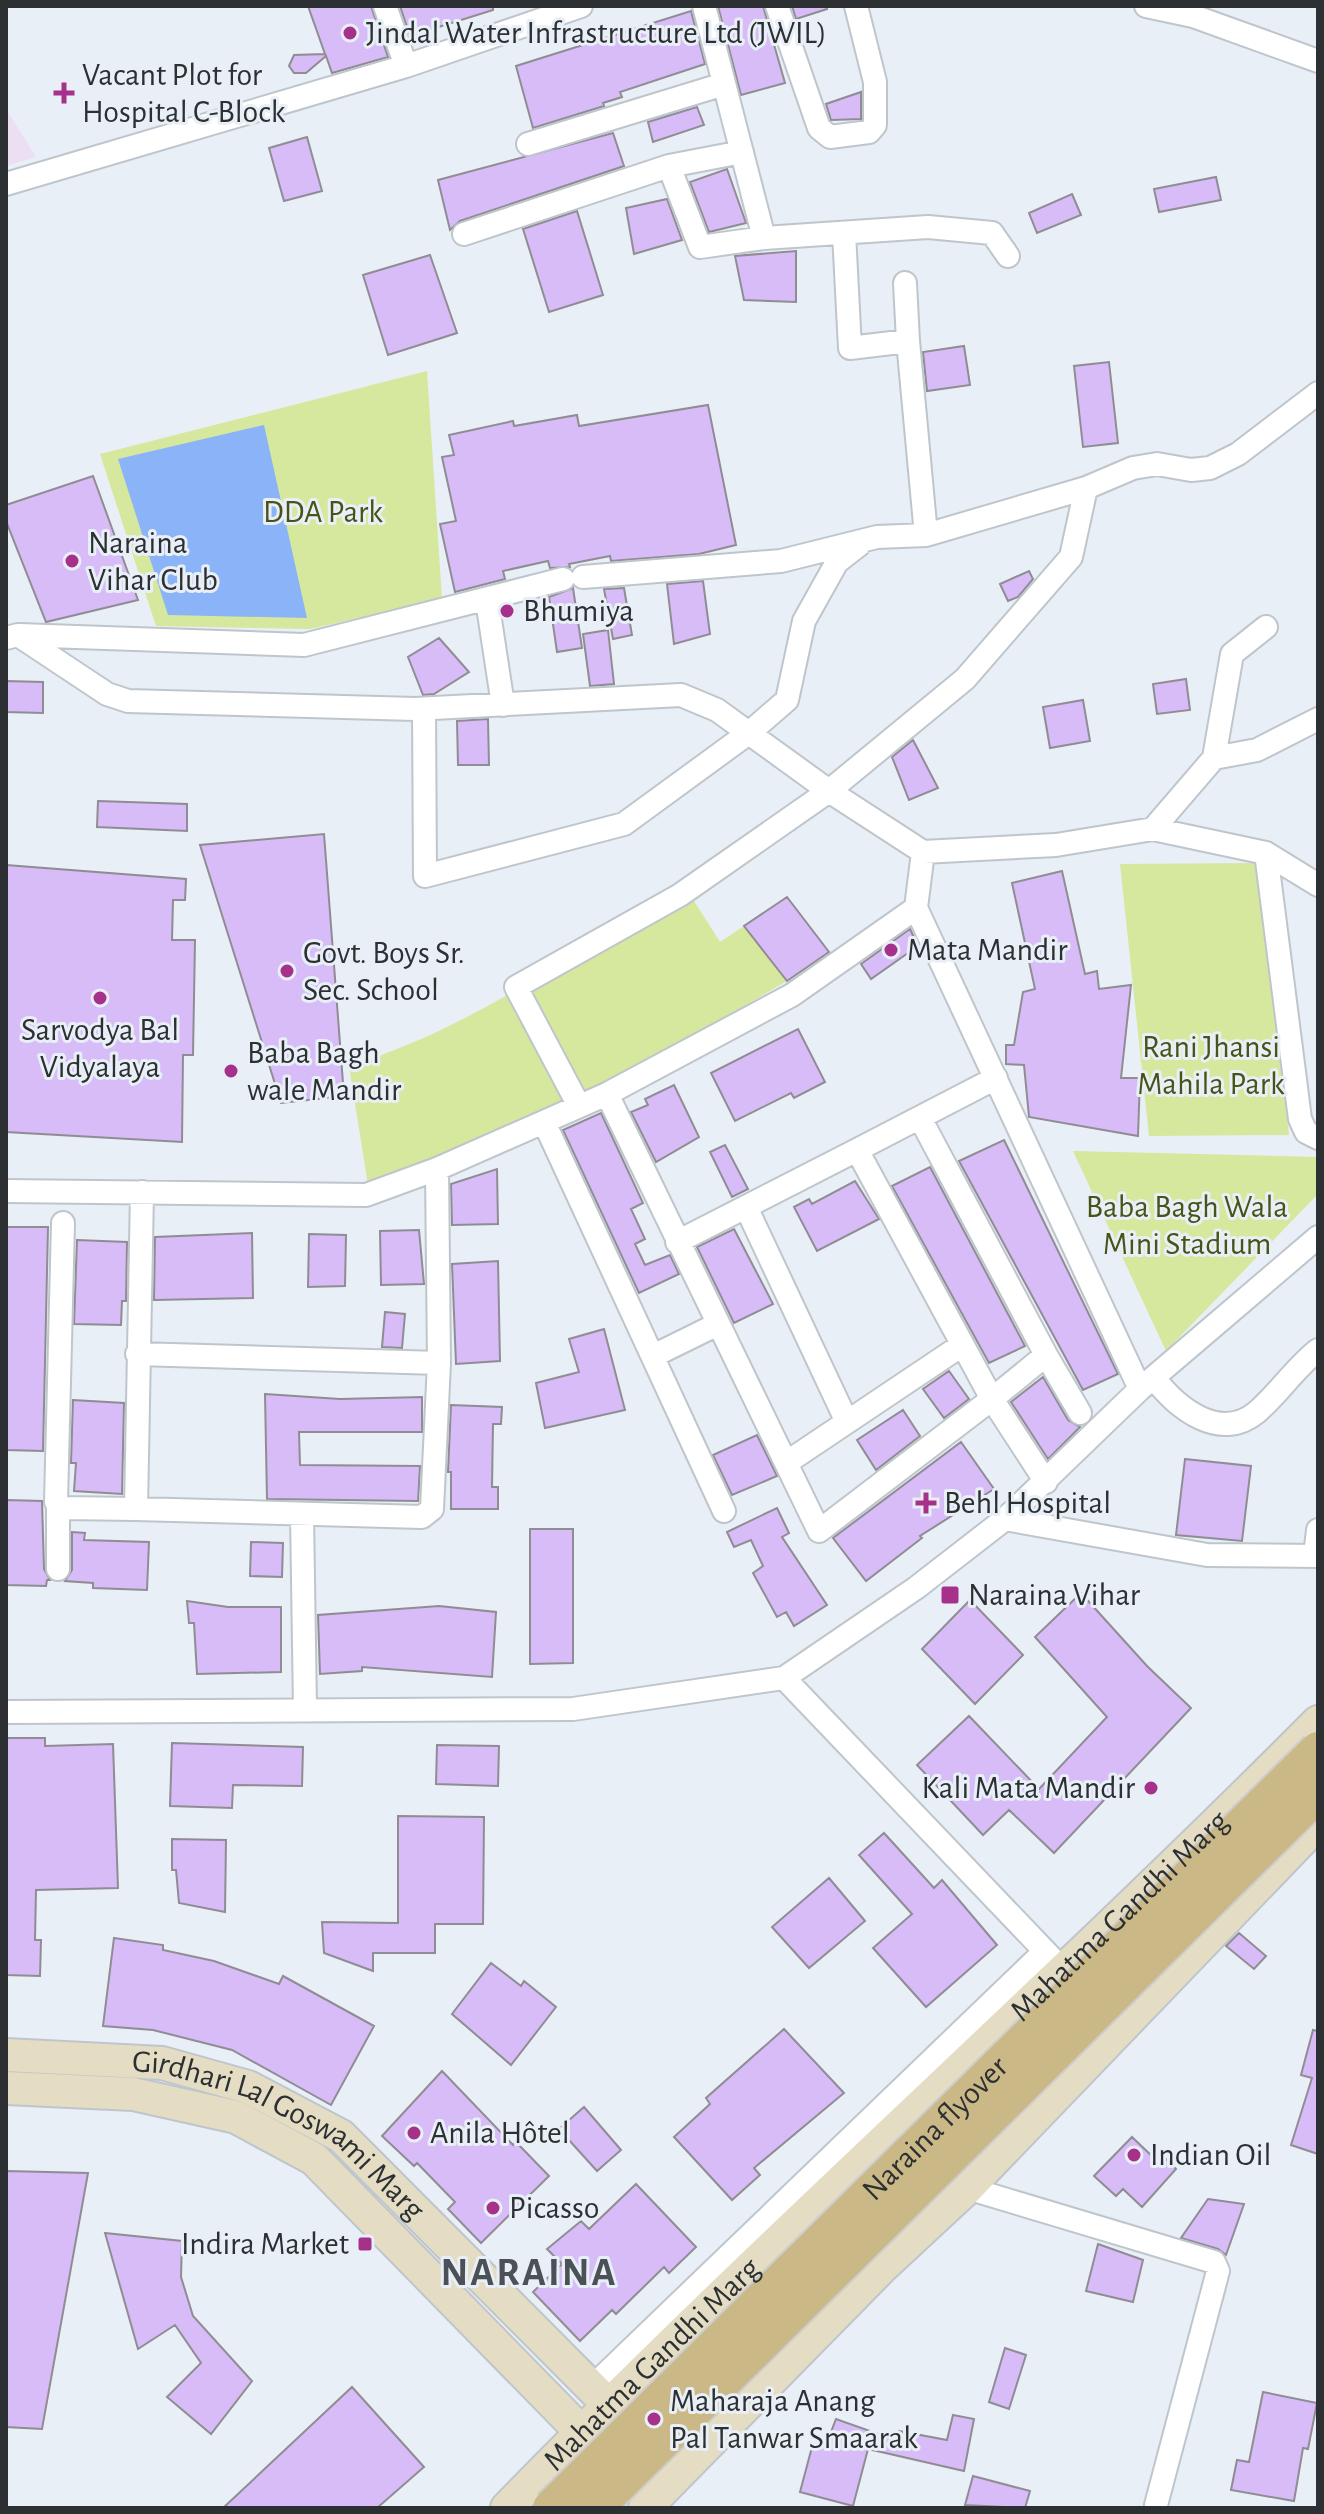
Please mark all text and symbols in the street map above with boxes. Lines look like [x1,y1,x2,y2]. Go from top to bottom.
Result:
place label: Jindal Water Infrastructure Ltd (JWIL) [366,17,827,49]
marker: Jindal Water Infrastructure Ltd (JWIL) [341,24,359,42]
place label: Vacant Plot for Hospital C-Block [82,59,286,128]
marker: Vacant Plot for Hospital C-Block [53,82,75,104]
park label: DDA Park [263,496,383,528]
place label: Naraina Vihar Club [88,527,218,596]
marker: Naraina Vihar Club [63,552,81,570]
place label: Bhumiya [523,595,634,627]
marker: Bhumiya [498,602,516,620]
place label: Mata Mandir [907,934,1068,966]
place label: Govt. Boys Sr. Sec. School [303,937,465,1006]
marker: Mata Mandir [882,941,900,959]
marker: Govt. Boys Sr. Sec. School [278,962,296,980]
marker: Sarvodya Bal Vidyalaya [91,989,109,1007]
place label: Sarvodya Bal Vidyalaya [21,1014,179,1083]
park label: Rani Jhansi Mahila Park [1137,1031,1285,1100]
place label: Baba Bagh wale Mandir [247,1037,402,1106]
marker: Baba Bagh wale Mandir [222,1062,240,1080]
park label: Baba Bagh Wala Mini Stadium [1086,1191,1288,1260]
place label: Behl Hospital [944,1487,1111,1519]
marker: Behl Hospital [915,1492,937,1514]
place label: Naraina Vihar [968,1579,1141,1611]
marker: Naraina Vihar [939,1584,961,1606]
place label: Kali Mata Mandir [922,1772,1136,1804]
marker: Kali Mata Mandir [1142,1779,1160,1797]
street label: Mahatma Gandhi Marg [1004,1804,1235,2027]
street label: Girdhari Lal Goswami Marg [131,2045,431,2226]
street label: Naraina flyover [856,2050,1014,2206]
place label: Anila Hôtel [430,2117,570,2149]
marker: Anila Hôtel [405,2124,423,2142]
place label: Indian Oil [1150,2139,1271,2171]
marker: Indian Oil [1125,2146,1143,2164]
place label: Picasso [509,2192,600,2224]
marker: Picasso [484,2199,502,2217]
place label: Indira Market [181,2228,349,2260]
marker: Indira Market [356,2235,374,2253]
street label: Mahatma Gandhi Marg [537,2251,766,2477]
district label: NARAINA [441,2253,618,2293]
place label: Maharaja Anang Pal Tanwar Smaarak [670,2385,918,2454]
marker: Maharaja Anang Pal Tanwar Smaarak [645,2410,663,2428]

